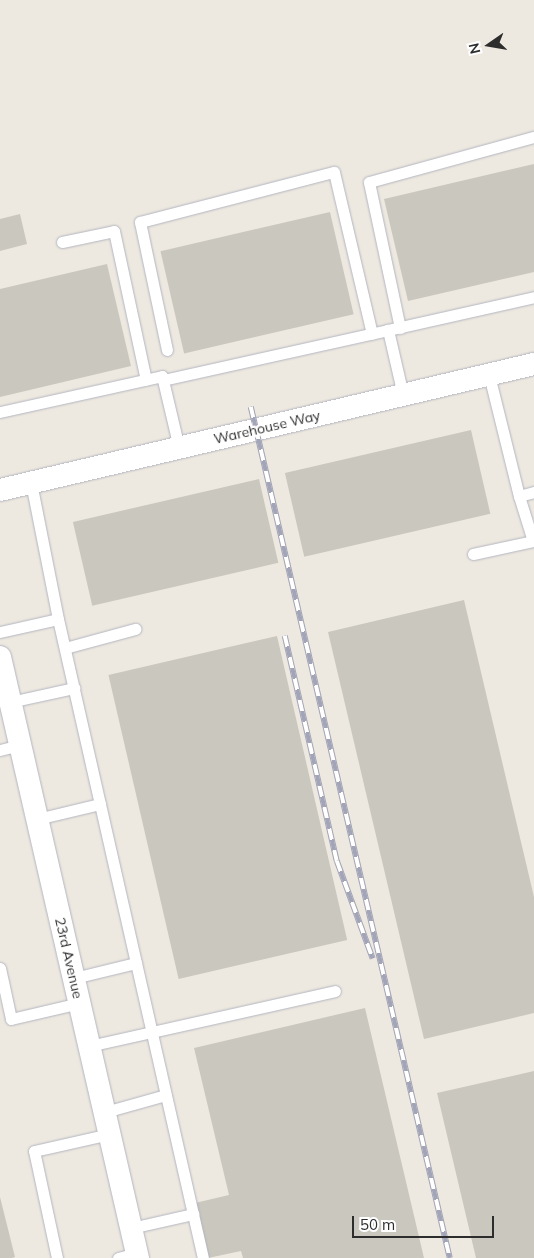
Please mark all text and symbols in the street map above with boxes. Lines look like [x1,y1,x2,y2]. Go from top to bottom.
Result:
north arrow [464,20,514,70]
text: N [464,41,484,56]
street label: Warehouse Way [212,407,322,447]
street label: 23rd Avenue [52,916,86,1000]
scale bar [354,1206,496,1238]
text: 50 m [360,1215,395,1234]

